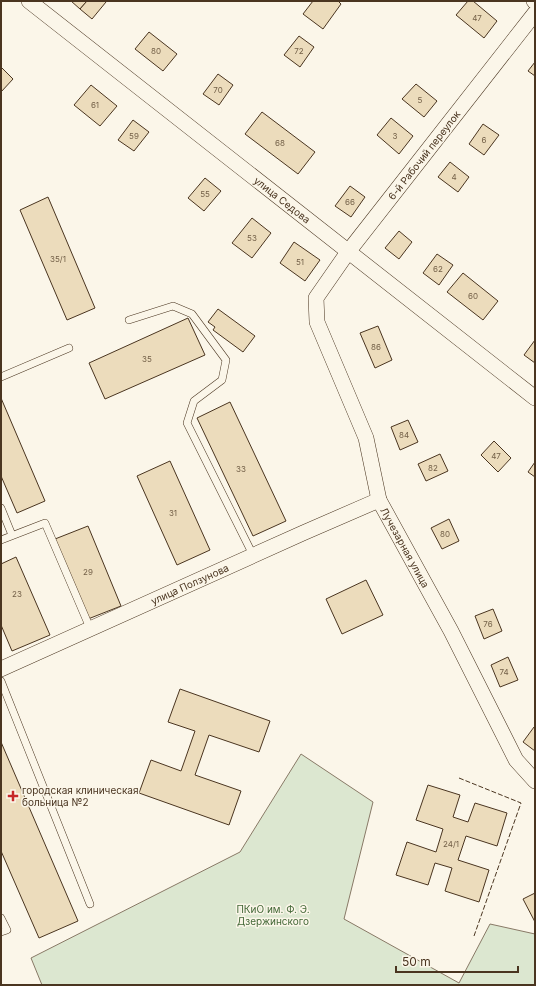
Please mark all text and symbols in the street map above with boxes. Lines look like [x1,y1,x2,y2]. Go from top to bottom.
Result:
house number: 47 [472,13,482,23]
house number: 80 [151,46,161,56]
house number: 72 [294,46,304,56]
house number: 70 [213,85,223,95]
house number: 5 [418,95,423,105]
house number: 61 [91,100,99,110]
street label: 6-й Рабочий переулок [385,108,463,202]
house number: 59 [129,131,139,141]
house number: 3 [393,131,398,141]
house number: 6 [482,135,487,145]
house number: 68 [275,138,285,148]
house number: 4 [451,172,457,182]
street label: улица Седова [252,174,313,225]
house number: 55 [200,189,210,199]
house number: 66 [345,197,355,207]
house number: 53 [247,233,257,243]
house number: 35/1 [50,254,66,264]
house number: 51 [296,257,304,267]
house number: 62 [433,264,443,274]
house number: 60 [468,291,478,301]
house number: 86 [371,342,381,352]
house number: 35 [142,354,152,364]
house number: 84 [399,430,409,440]
house number: 47 [491,451,501,461]
house number: 82 [428,463,438,473]
house number: 33 [236,464,246,474]
street label: Лучезарная улица [378,505,432,590]
house number: 31 [169,508,177,518]
house number: 80 [440,529,450,539]
street label: улица Ползунова [149,561,231,607]
house number: 29 [83,567,93,577]
house number: 23 [12,589,22,599]
house number: 76 [483,619,493,629]
house number: 74 [499,667,509,677]
place label: городская клиническая больница №2 [22,784,139,808]
marker: городская клиническая больница №2 [7,790,19,802]
house number: 24/1 [443,839,459,849]
park label: ПКиО им. Ф. Э. Дзержинского [236,903,310,927]
scale bar [396,948,518,974]
text: 50 m [402,954,431,969]

